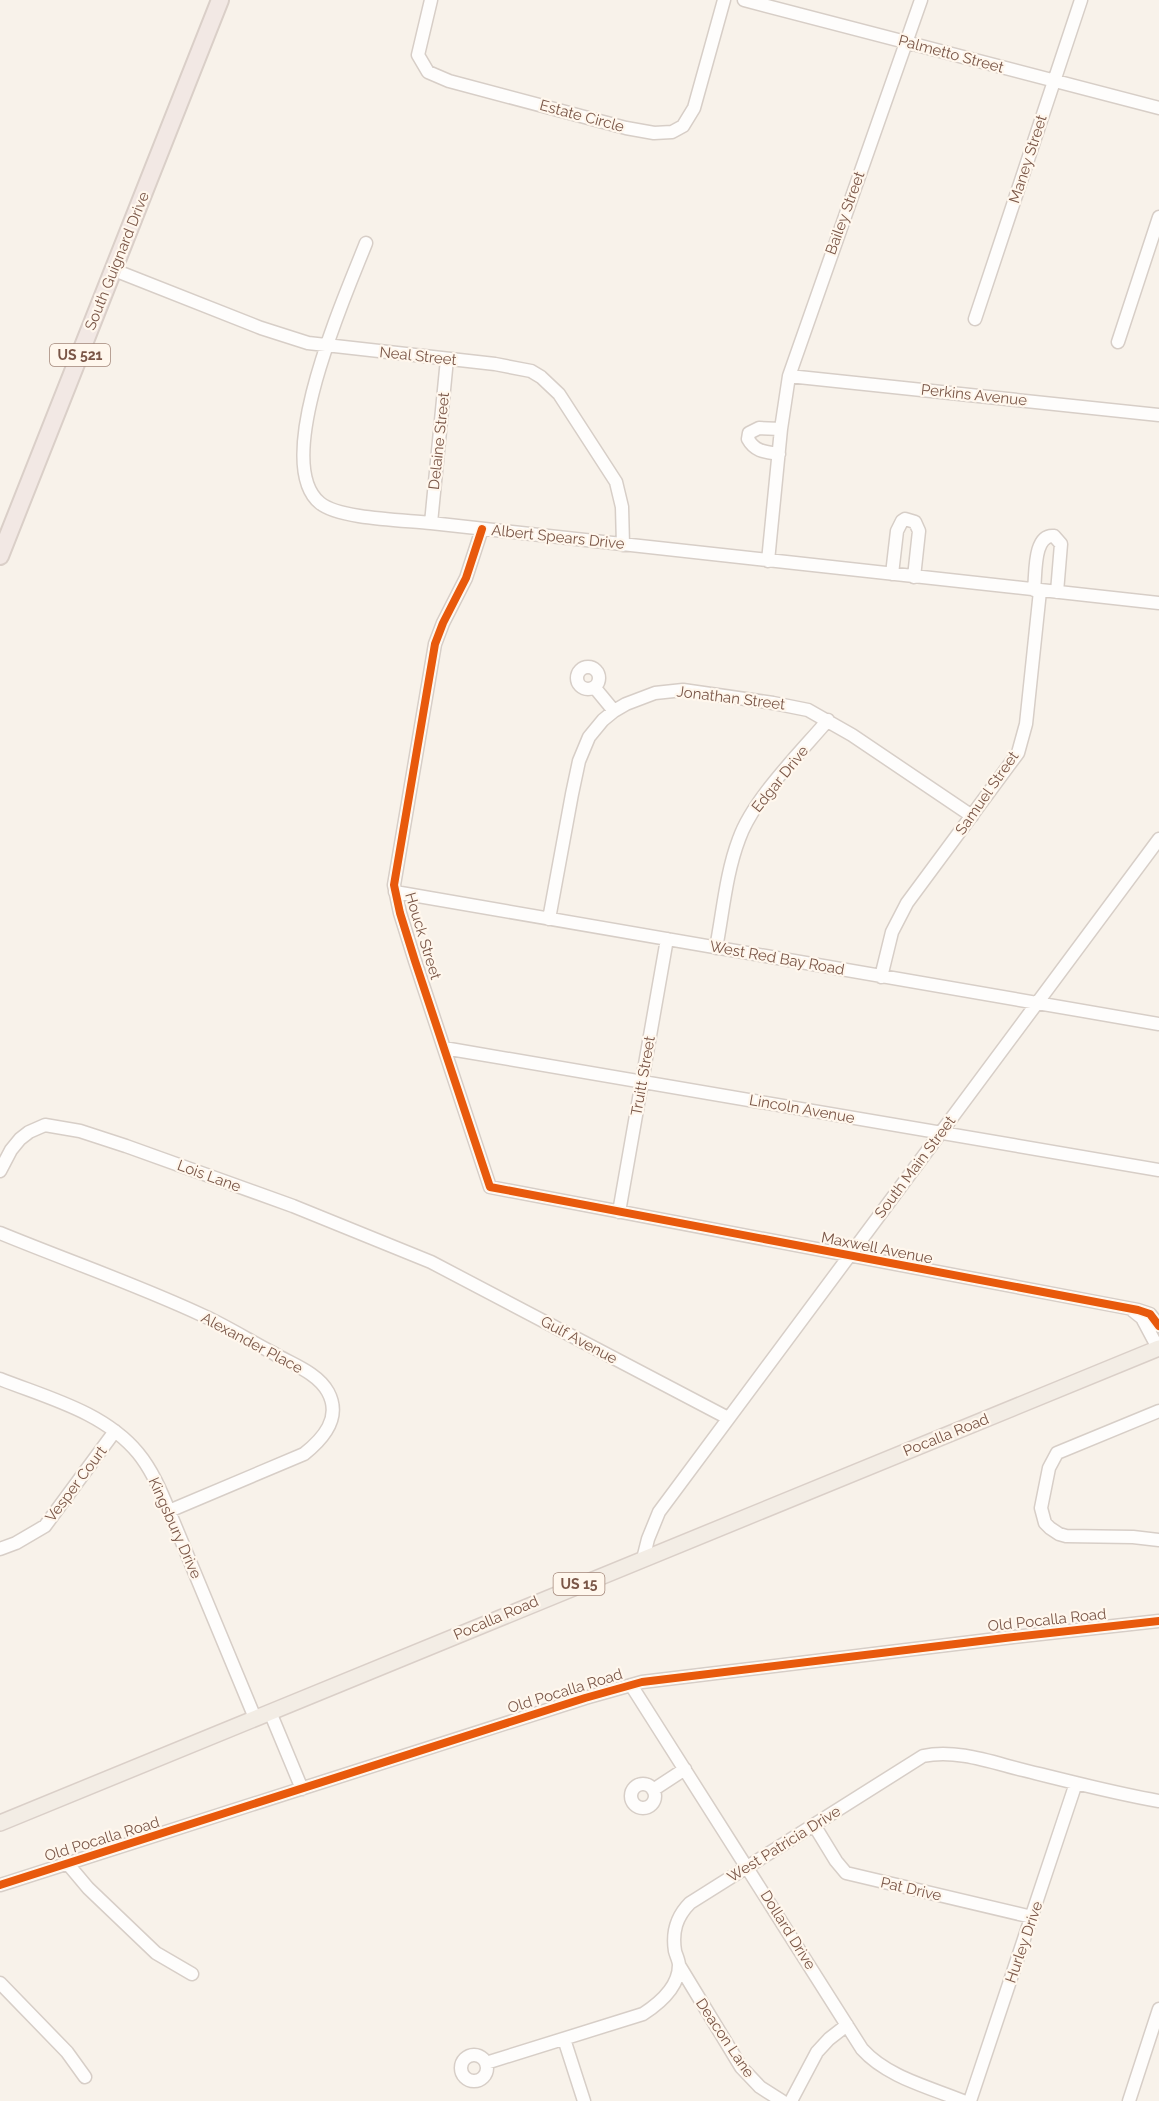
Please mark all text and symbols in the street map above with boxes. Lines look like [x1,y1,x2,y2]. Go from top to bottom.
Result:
street label: Palmetto Street [896,31,1006,77]
street label: Estate Circle [538,96,626,136]
street label: Maney Street [1005,113,1051,205]
street label: Bailey Street [822,169,868,257]
street label: South Guignard Drive [81,189,153,333]
street label: Neal Street [379,343,457,369]
road number: US 521 [50,344,110,366]
street label: Perkins Avenue [920,380,1028,410]
street label: Delaine Street [425,391,453,491]
street label: Albert Spears Drive [490,521,626,553]
street label: Jonathan Street [676,682,786,714]
street label: Edgar Drive [748,742,812,816]
street label: Samuel Street [952,748,1022,838]
street label: Houck Street [401,890,445,982]
street label: West Red Bay Road [708,937,846,979]
street label: Truitt Street [627,1035,659,1117]
street label: Lincoln Avenue [748,1091,856,1127]
street label: South Main Street [871,1112,959,1222]
street label: Lois Lane [175,1156,243,1196]
street label: Maxwell Avenue [820,1228,934,1268]
street label: Alexander Place [198,1309,306,1377]
street label: Gulf Avenue [538,1312,621,1368]
street label: Pocalla Road [901,1410,991,1460]
street label: Vesper Court [42,1442,110,1526]
street label: Kingsbury Drive [145,1475,205,1582]
road number: US 15 [554,1573,604,1595]
street label: Pocalla Road [451,1592,541,1644]
street label: Old Pocalla Road [987,1605,1107,1635]
street label: Old Pocalla Road [505,1665,625,1717]
street label: West Patricia Drive [724,1802,844,1886]
street label: Old Pocalla Road [42,1813,162,1865]
street label: Pat Drive [879,1873,943,1905]
street label: Dollard Drive [757,1887,820,1973]
street label: Hurley Drive [1002,1899,1046,1985]
street label: Deacon Lane [692,1995,758,2081]

